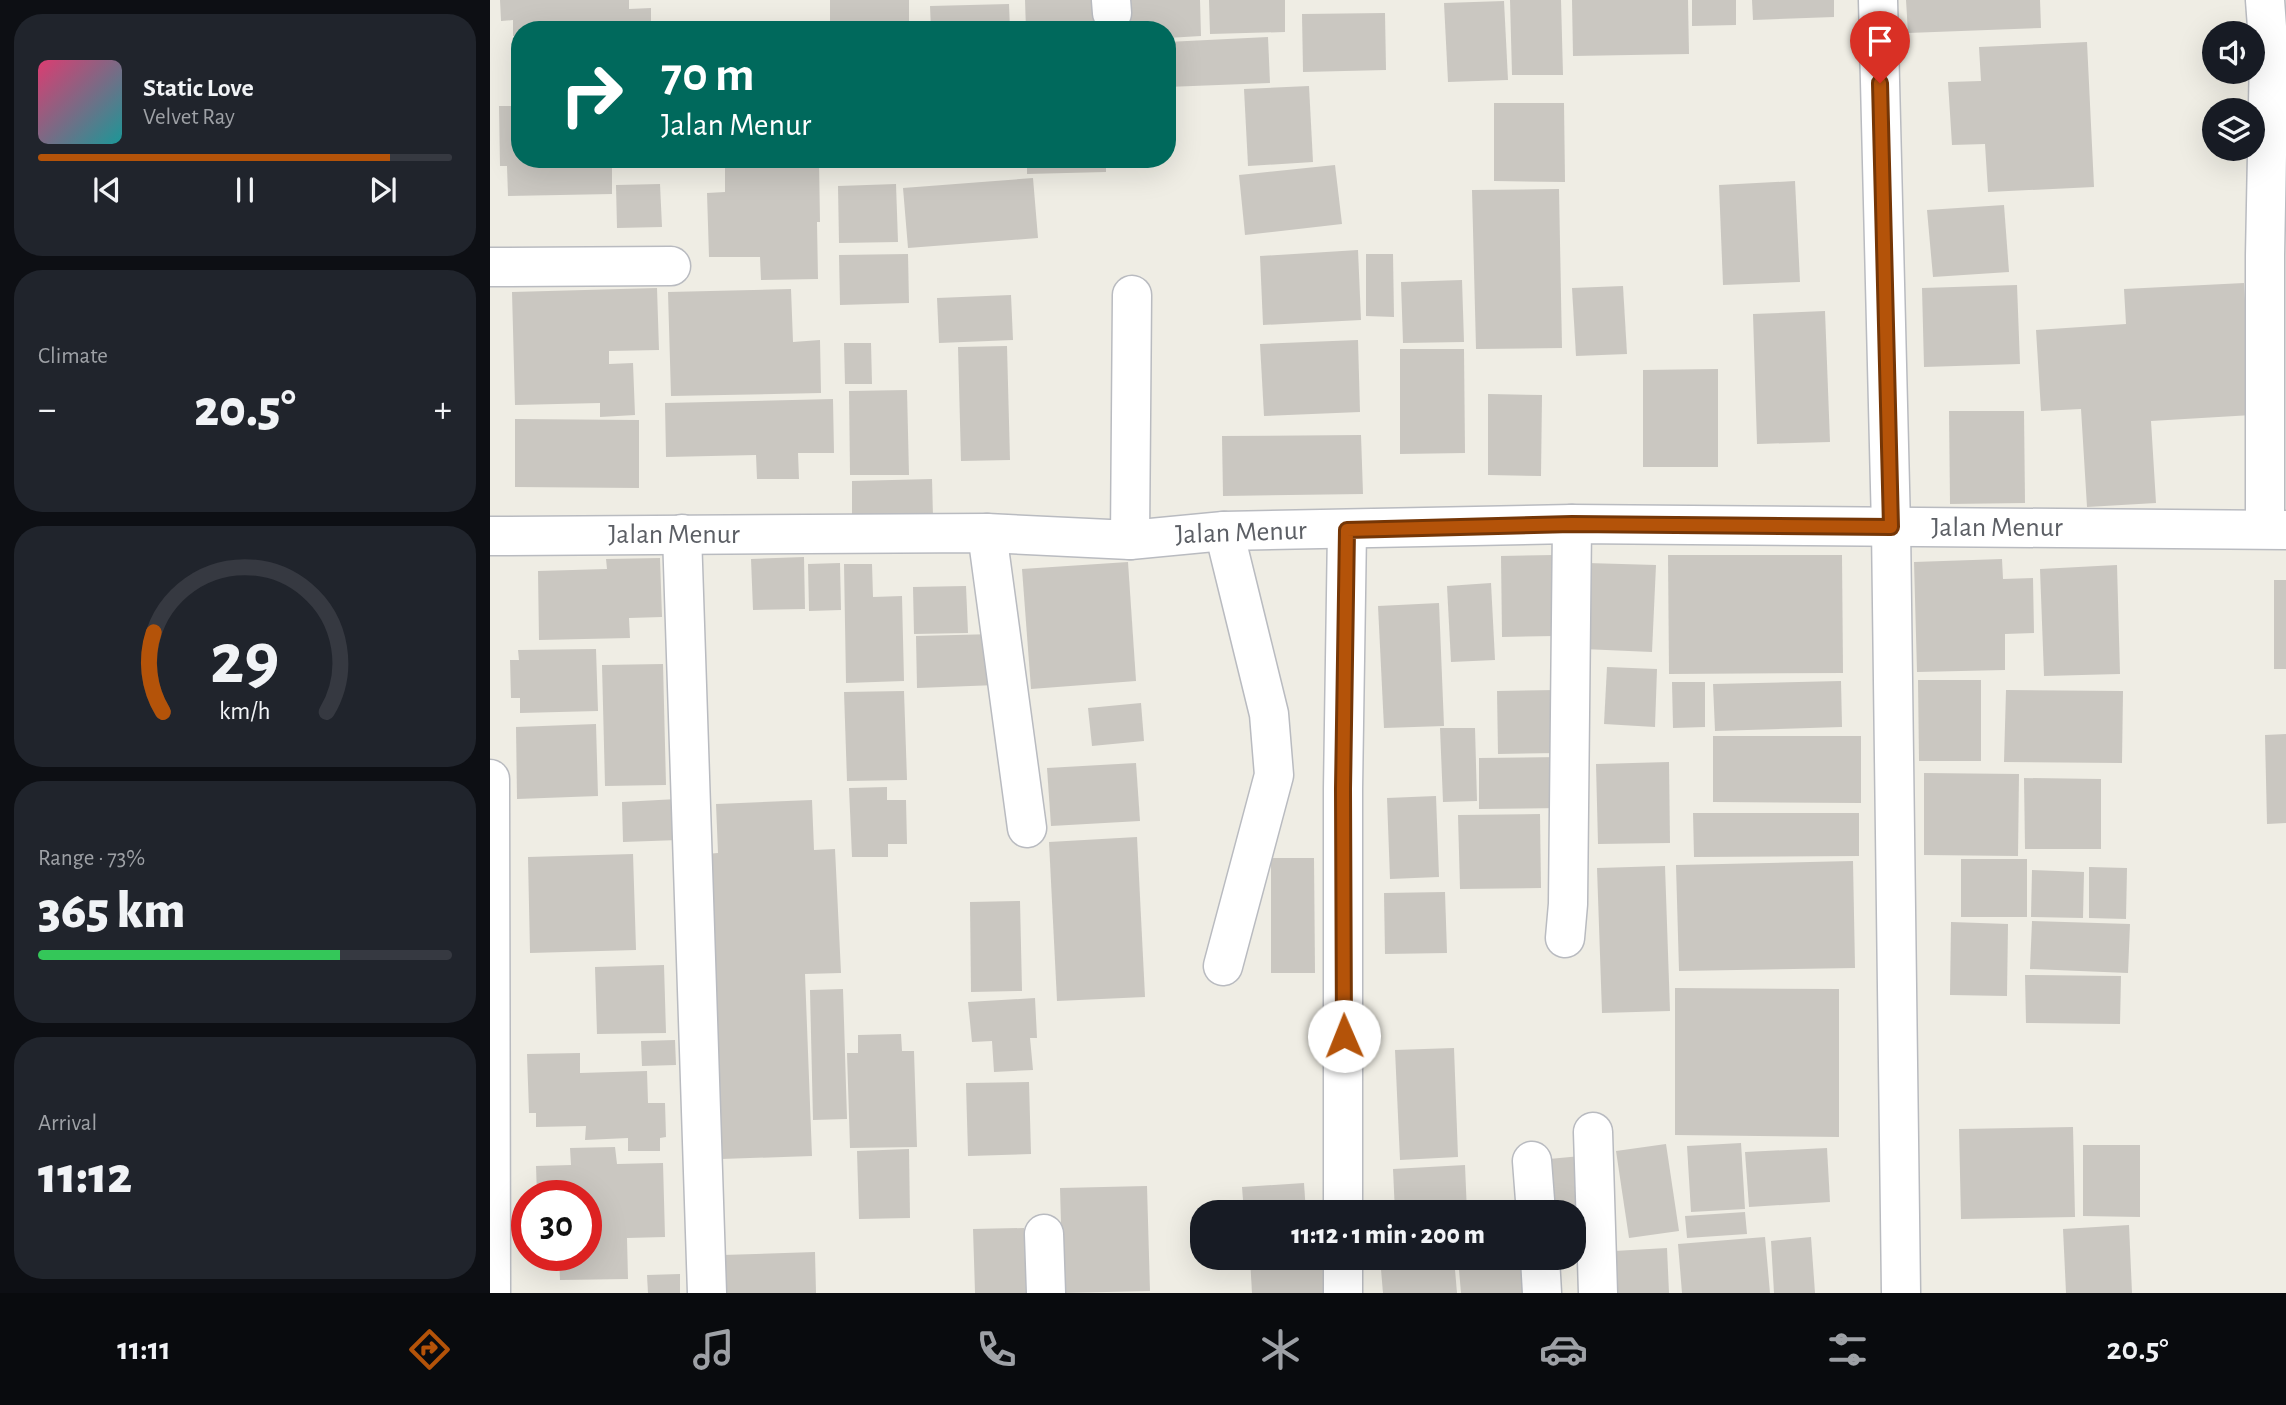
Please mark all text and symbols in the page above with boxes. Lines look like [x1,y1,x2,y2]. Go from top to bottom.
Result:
pin [1850,11,1910,83]
map controls [2202,21,2265,161]
button: sound [2202,21,2265,84]
icon: arrive [1861,22,1899,60]
icon: right [546,49,637,140]
text: 70 m [661,51,755,100]
text: Static Love [143,75,254,101]
button: layers [2202,98,2265,161]
text: Velvet Ray [143,106,235,129]
text: Jalan Menur [661,109,811,141]
icon: previous [88,171,126,209]
icon: pause [226,171,264,209]
icon: next [364,171,402,209]
text: Climate [38,345,108,368]
text: 20.5° [194,383,296,435]
text: − [38,391,56,429]
text: + [434,391,452,429]
street label: Jalan Menur [1931,514,2063,542]
street label: Jalan Menur [1175,517,1307,549]
street label: Jalan Menur [608,521,740,549]
text: 29 [210,625,280,698]
text: km/h [219,699,271,724]
text: Range · 73% [38,847,145,870]
text: 365 km [38,885,185,937]
position arrow [1307,999,1381,1073]
text: Arrival [38,1112,97,1135]
text: 11:12 [38,1150,132,1202]
speed limit sign: 30 [511,1180,602,1271]
text: 11:12 · 1 min · 200 m [1291,1222,1485,1248]
icon: directions [405,1325,454,1374]
icon: music [689,1325,738,1374]
icon: phone [972,1325,1021,1374]
icon: climate [1256,1325,1305,1374]
icon: car [1539,1325,1588,1374]
icon: filters [1823,1325,1872,1374]
text: 11:11 [117,1333,171,1365]
text: 20.5° [2106,1333,2169,1365]

